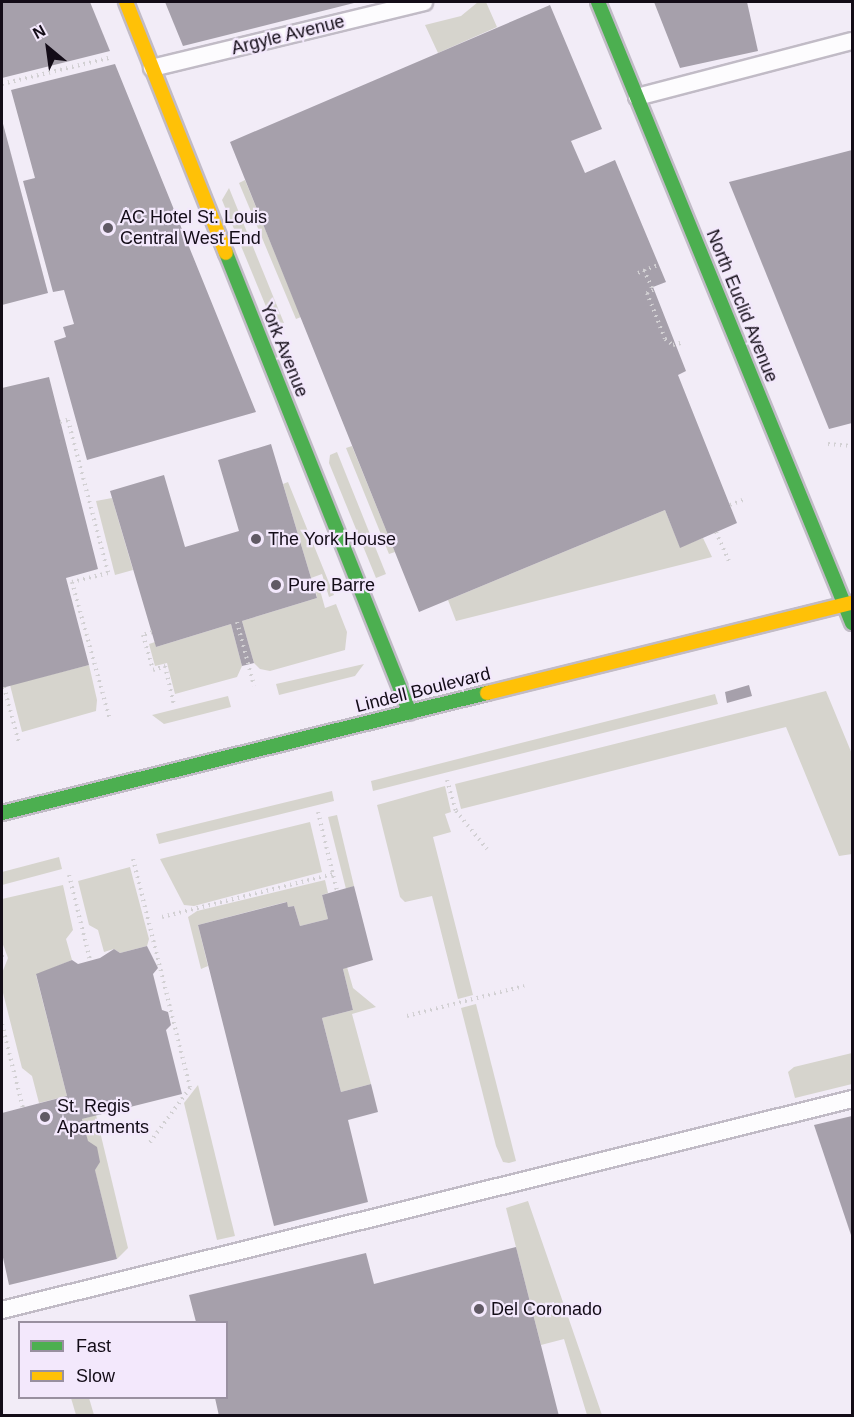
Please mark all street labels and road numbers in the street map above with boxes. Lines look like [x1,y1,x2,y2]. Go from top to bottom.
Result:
street label: Argyle Avenue [229,10,347,60]
street label: North Euclid Avenue [701,226,783,386]
street label: York Avenue [255,299,313,401]
street label: Lindell Boulevard [353,663,493,717]

